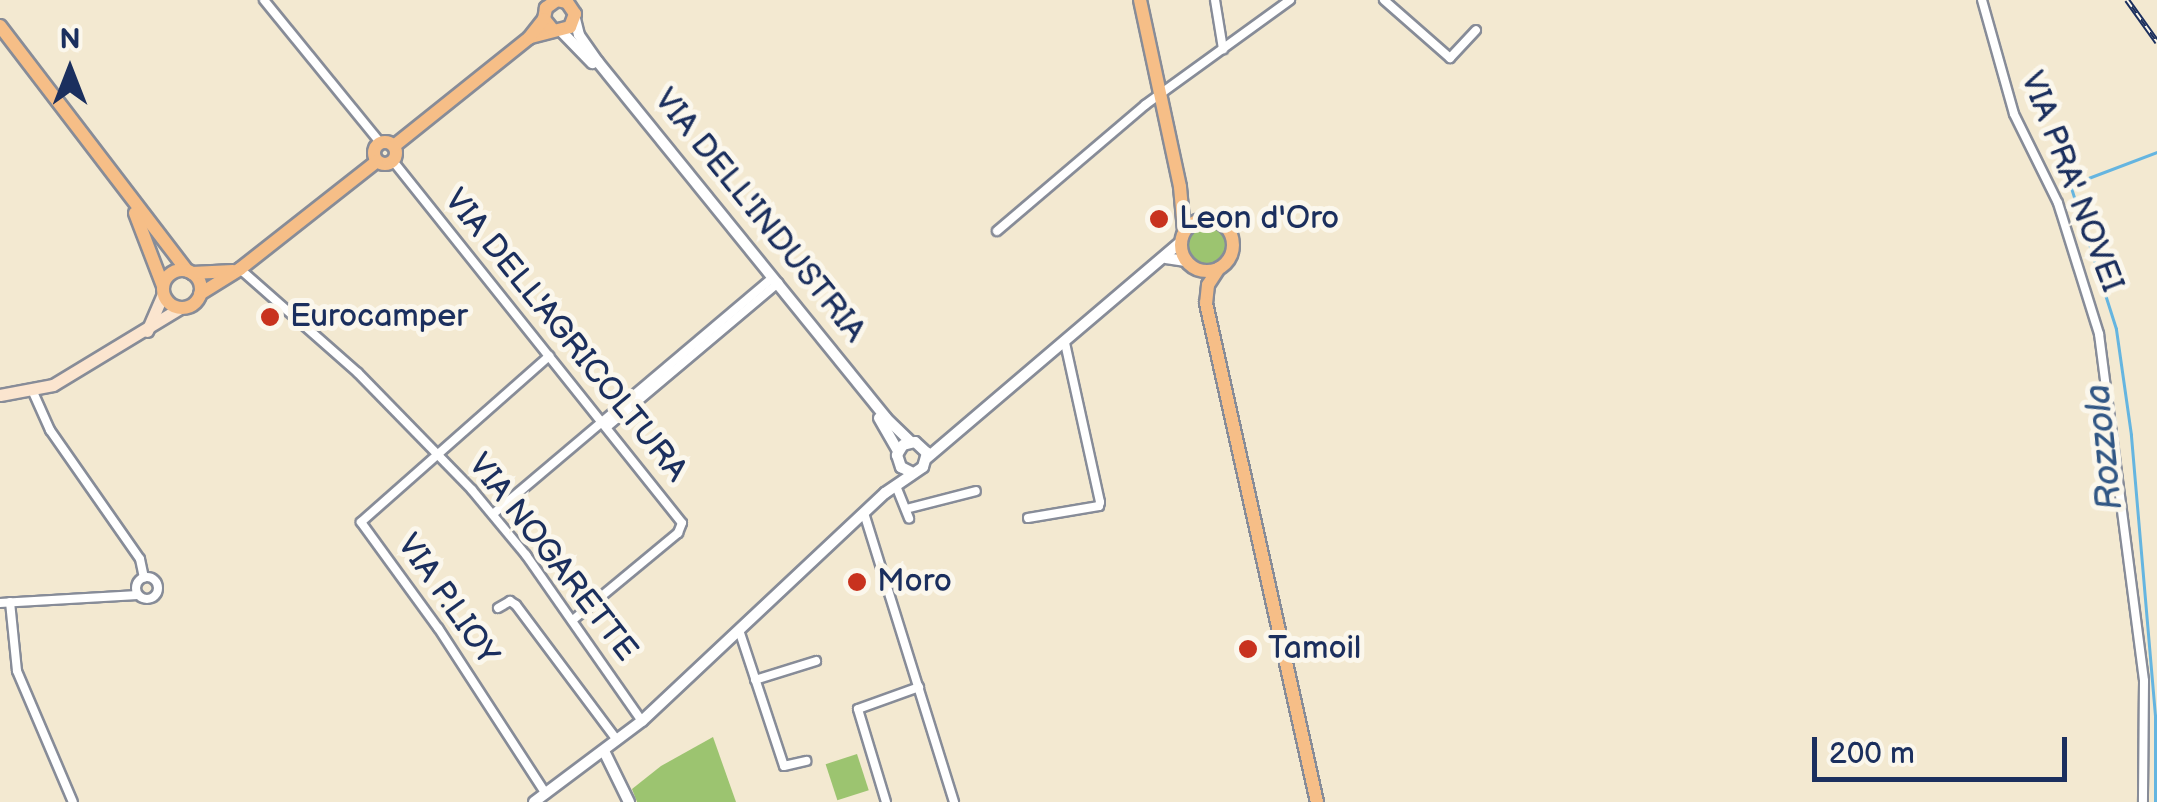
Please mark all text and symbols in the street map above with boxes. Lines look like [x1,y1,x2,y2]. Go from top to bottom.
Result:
north arrow [20,20,120,120]
text: N [59,23,81,56]
street label: VIA PRA' NOVEI [2011,66,2131,298]
street label: VIA DELL'INDUSTRIA [645,82,873,350]
street label: VIA DELL'AGRICOLTURA [435,182,695,490]
place label: Leon d'Oro [1179,200,1339,238]
marker: Leon d'Oro [1148,208,1170,230]
place label: Eurocamper [290,298,468,336]
marker: Eurocamper [259,306,281,328]
water label: Rozzola [2078,382,2132,512]
street label: VIA NOGARETTE [459,447,645,669]
street label: VIA P.LIOY [388,527,506,673]
place label: Moro [877,563,952,601]
marker: Moro [846,571,868,593]
place label: Tamoil [1268,630,1361,668]
marker: Tamoil [1237,638,1259,660]
scale bar [1817,717,2072,779]
text: 200 m [1829,736,1915,772]

